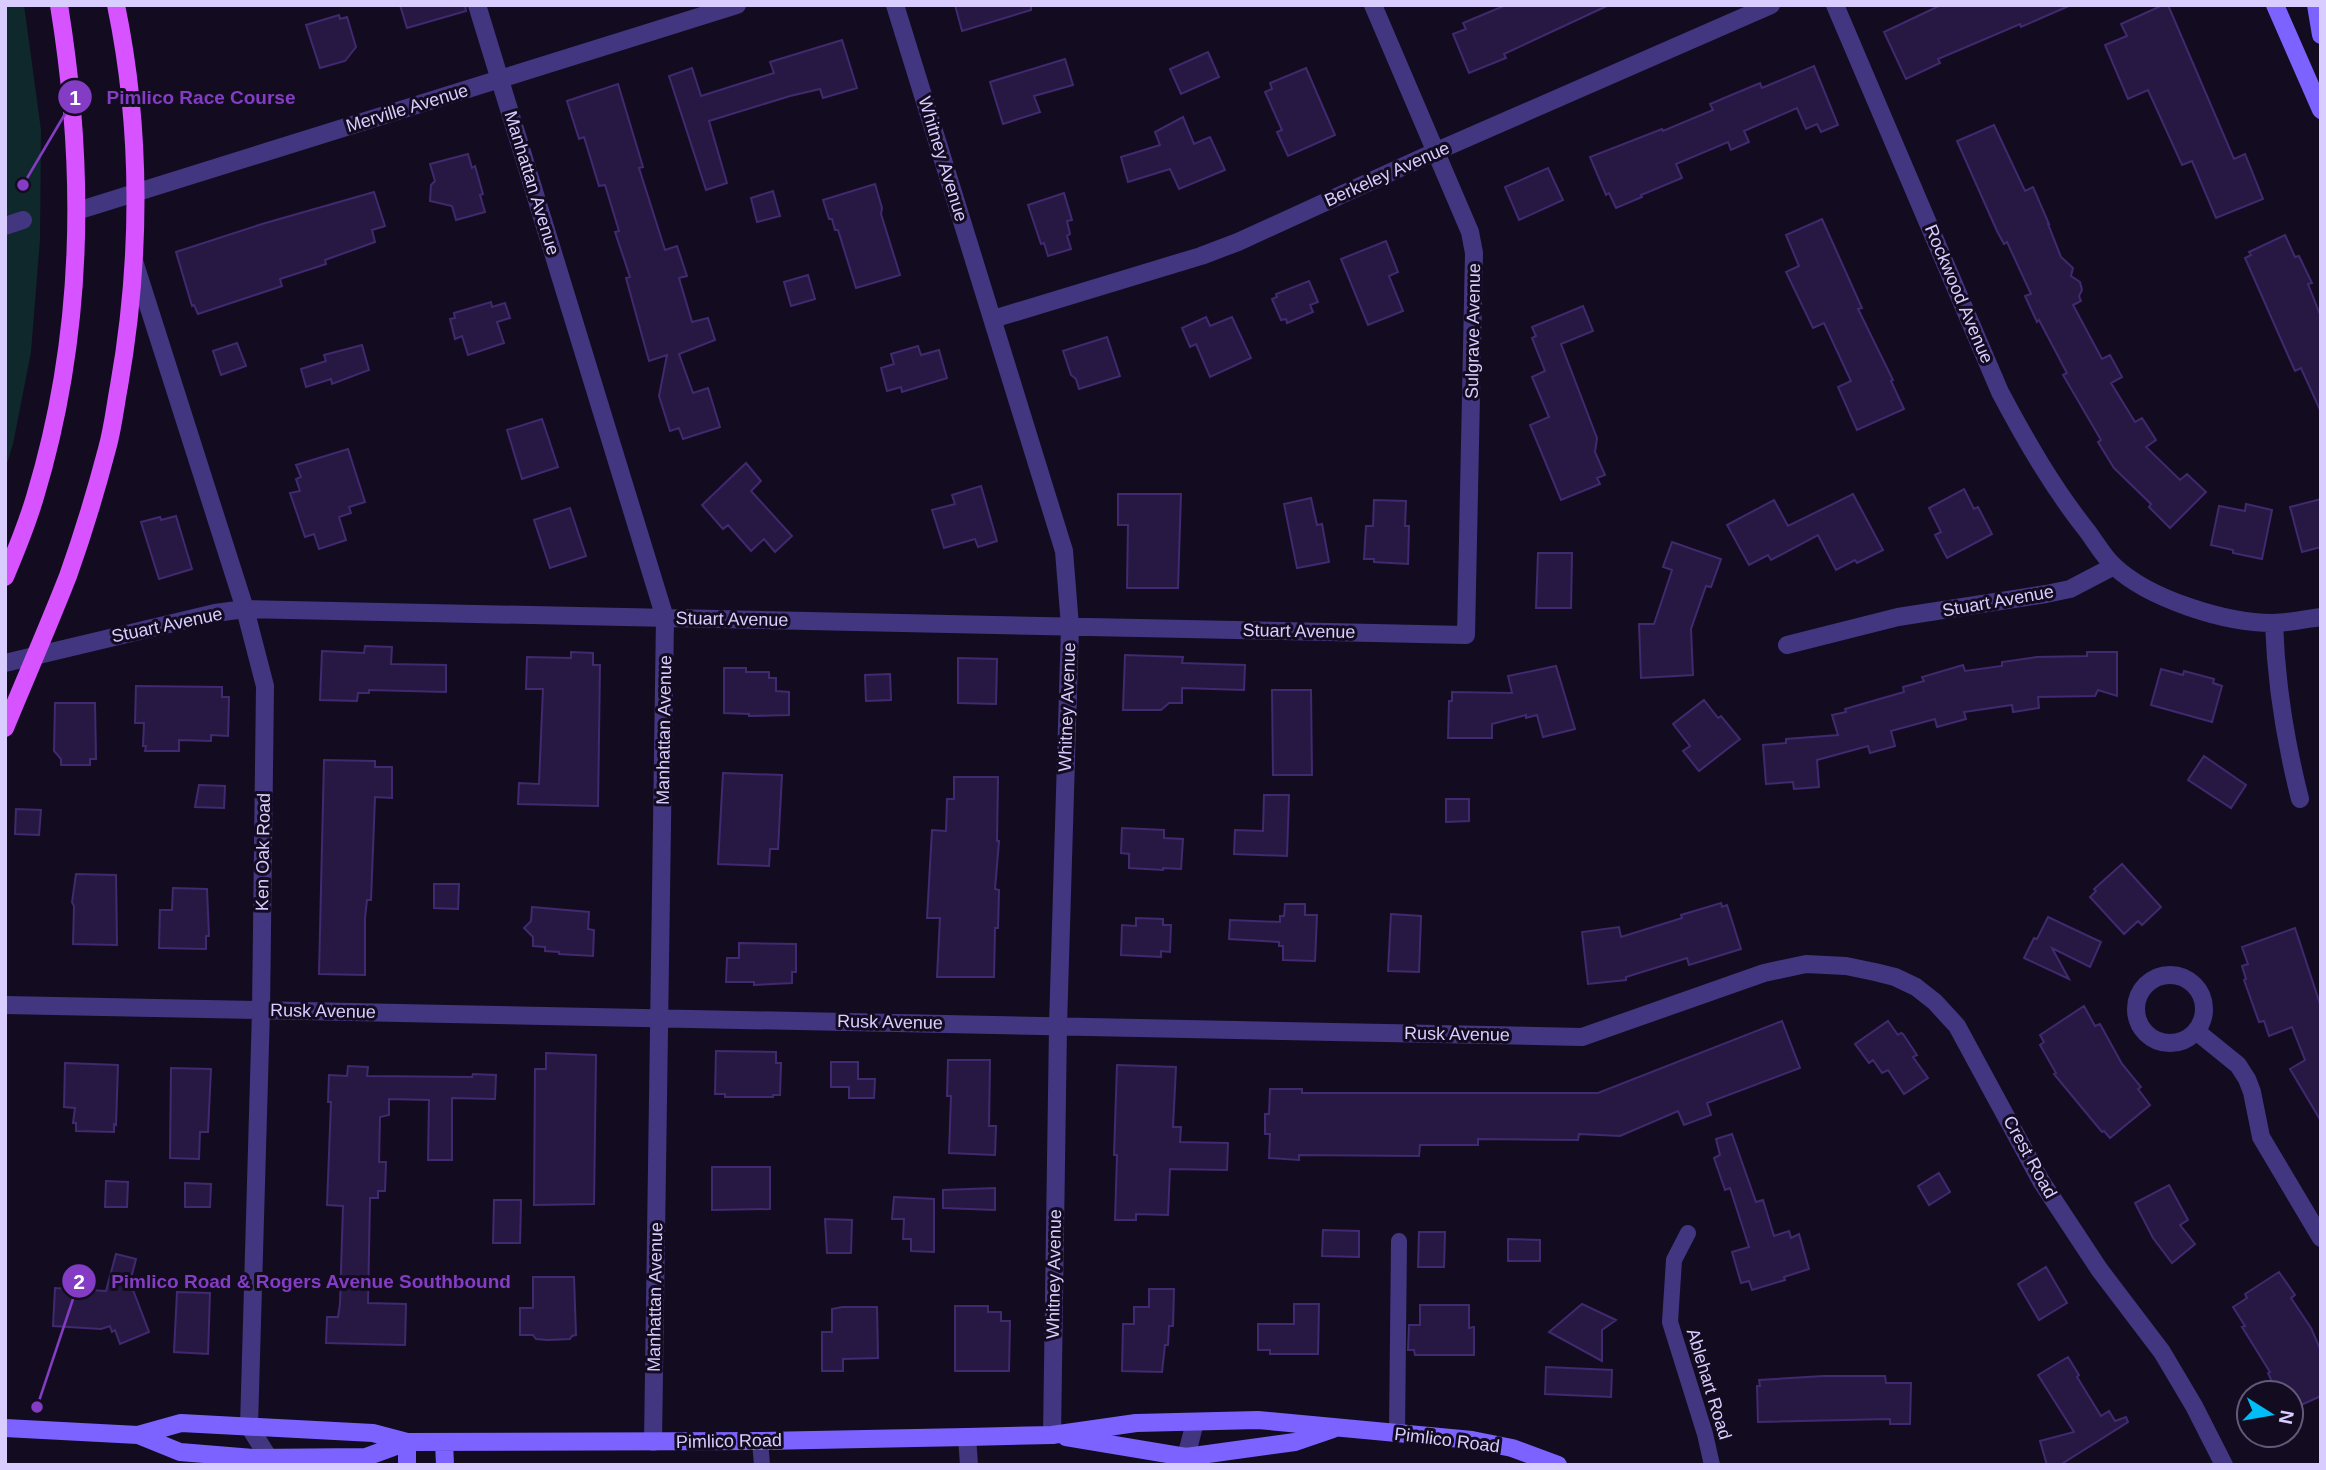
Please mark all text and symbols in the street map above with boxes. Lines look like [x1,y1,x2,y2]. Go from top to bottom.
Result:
callout: Pimlico Race Course [58,77,310,117]
street label: Merville Avenue [343,80,471,136]
text: 1 [69,86,81,109]
text: Pimlico Race Course [106,87,296,108]
street label: Whitney Avenue [914,94,972,224]
street label: Manhattan Avenue [501,108,563,258]
street label: Berkeley Avenue [1321,137,1453,211]
street label: Rockwood Avenue [1921,222,1997,366]
street label: Sulgrave Avenue [1462,263,1484,399]
street label: Stuart Avenue [1941,581,2055,621]
street label: Stuart Avenue [110,603,224,647]
street label: Stuart Avenue [675,608,789,630]
street label: Stuart Avenue [1242,620,1356,642]
street label: Whitney Avenue [1055,642,1079,772]
street label: Manhattan Avenue [653,655,675,805]
street label: Ken Oak Road [252,793,274,911]
street label: Rusk Avenue [270,1000,376,1022]
street label: Rusk Avenue [837,1011,943,1033]
street label: Rusk Avenue [1404,1023,1510,1045]
street label: Crest Road [1999,1112,2061,1202]
street label: Whitney Avenue [1043,1209,1065,1339]
street label: Manhattan Avenue [644,1222,666,1372]
callout: Pimlico Road & Rogers Avenue Southbound [61,1261,525,1301]
text: 2 [73,1270,85,1293]
text: Pimlico Road & Rogers Avenue Southbound [111,1271,511,1292]
street label: Ablehart Road [1683,1326,1735,1442]
north arrow [2235,1379,2305,1449]
text: N [2275,1408,2298,1426]
street label: Pimlico Road [1393,1424,1501,1456]
street label: Pimlico Road [676,1430,782,1452]

